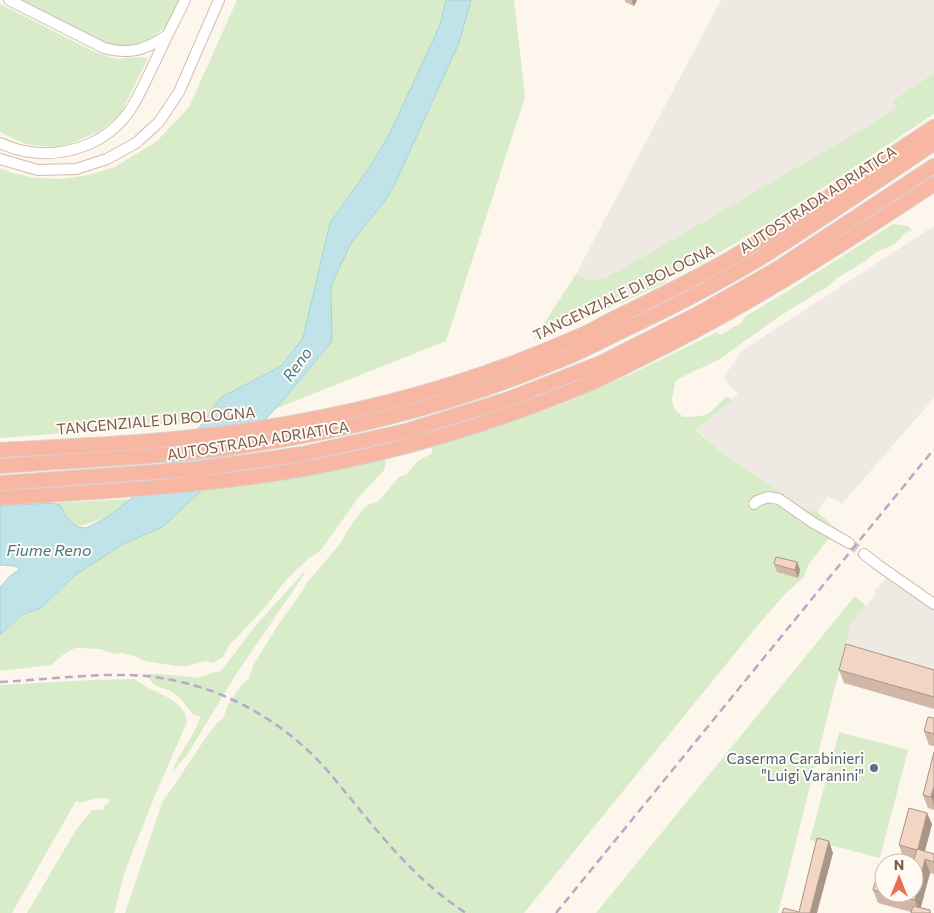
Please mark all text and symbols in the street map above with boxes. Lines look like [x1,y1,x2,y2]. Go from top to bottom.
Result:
street label: AUTOSTRADA ADRIATICA [735,142,899,257]
street label: TANGENZIALE DI BOLOGNA [530,240,717,344]
water label: Reno [278,343,315,384]
street label: TANGENZIALE DI BOLOGNA [56,402,256,438]
street label: AUTOSTRADA ADRIATICA [166,417,350,463]
water label: Fiume Reno [6,540,92,559]
place label: Caserma Carabinieri "Luigi Varanini" [727,749,864,784]
marker: Caserma Carabinieri "Luigi Varanini" [868,762,880,774]
north arrow [874,853,924,903]
text: N [894,856,904,873]

